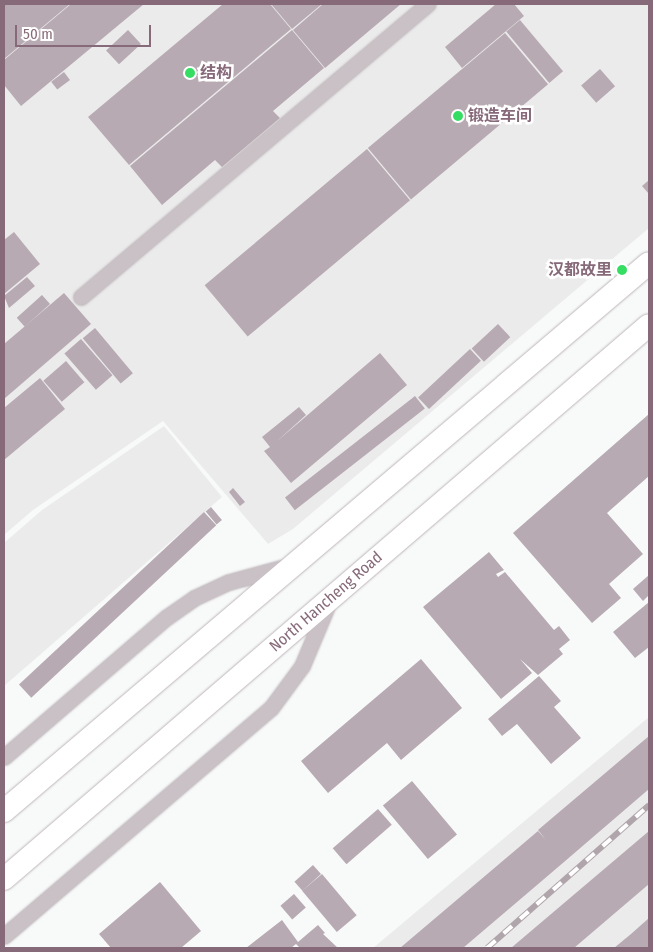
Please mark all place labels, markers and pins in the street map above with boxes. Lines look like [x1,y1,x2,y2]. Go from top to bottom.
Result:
place label: 结构 [200,63,232,83]
marker: 结构 [184,67,196,79]
place label: 锻造车间 [468,106,532,126]
marker: 锻造车间 [452,110,464,122]
place label: 汉都故里 [548,260,612,280]
marker: 汉都故里 [616,264,628,276]

